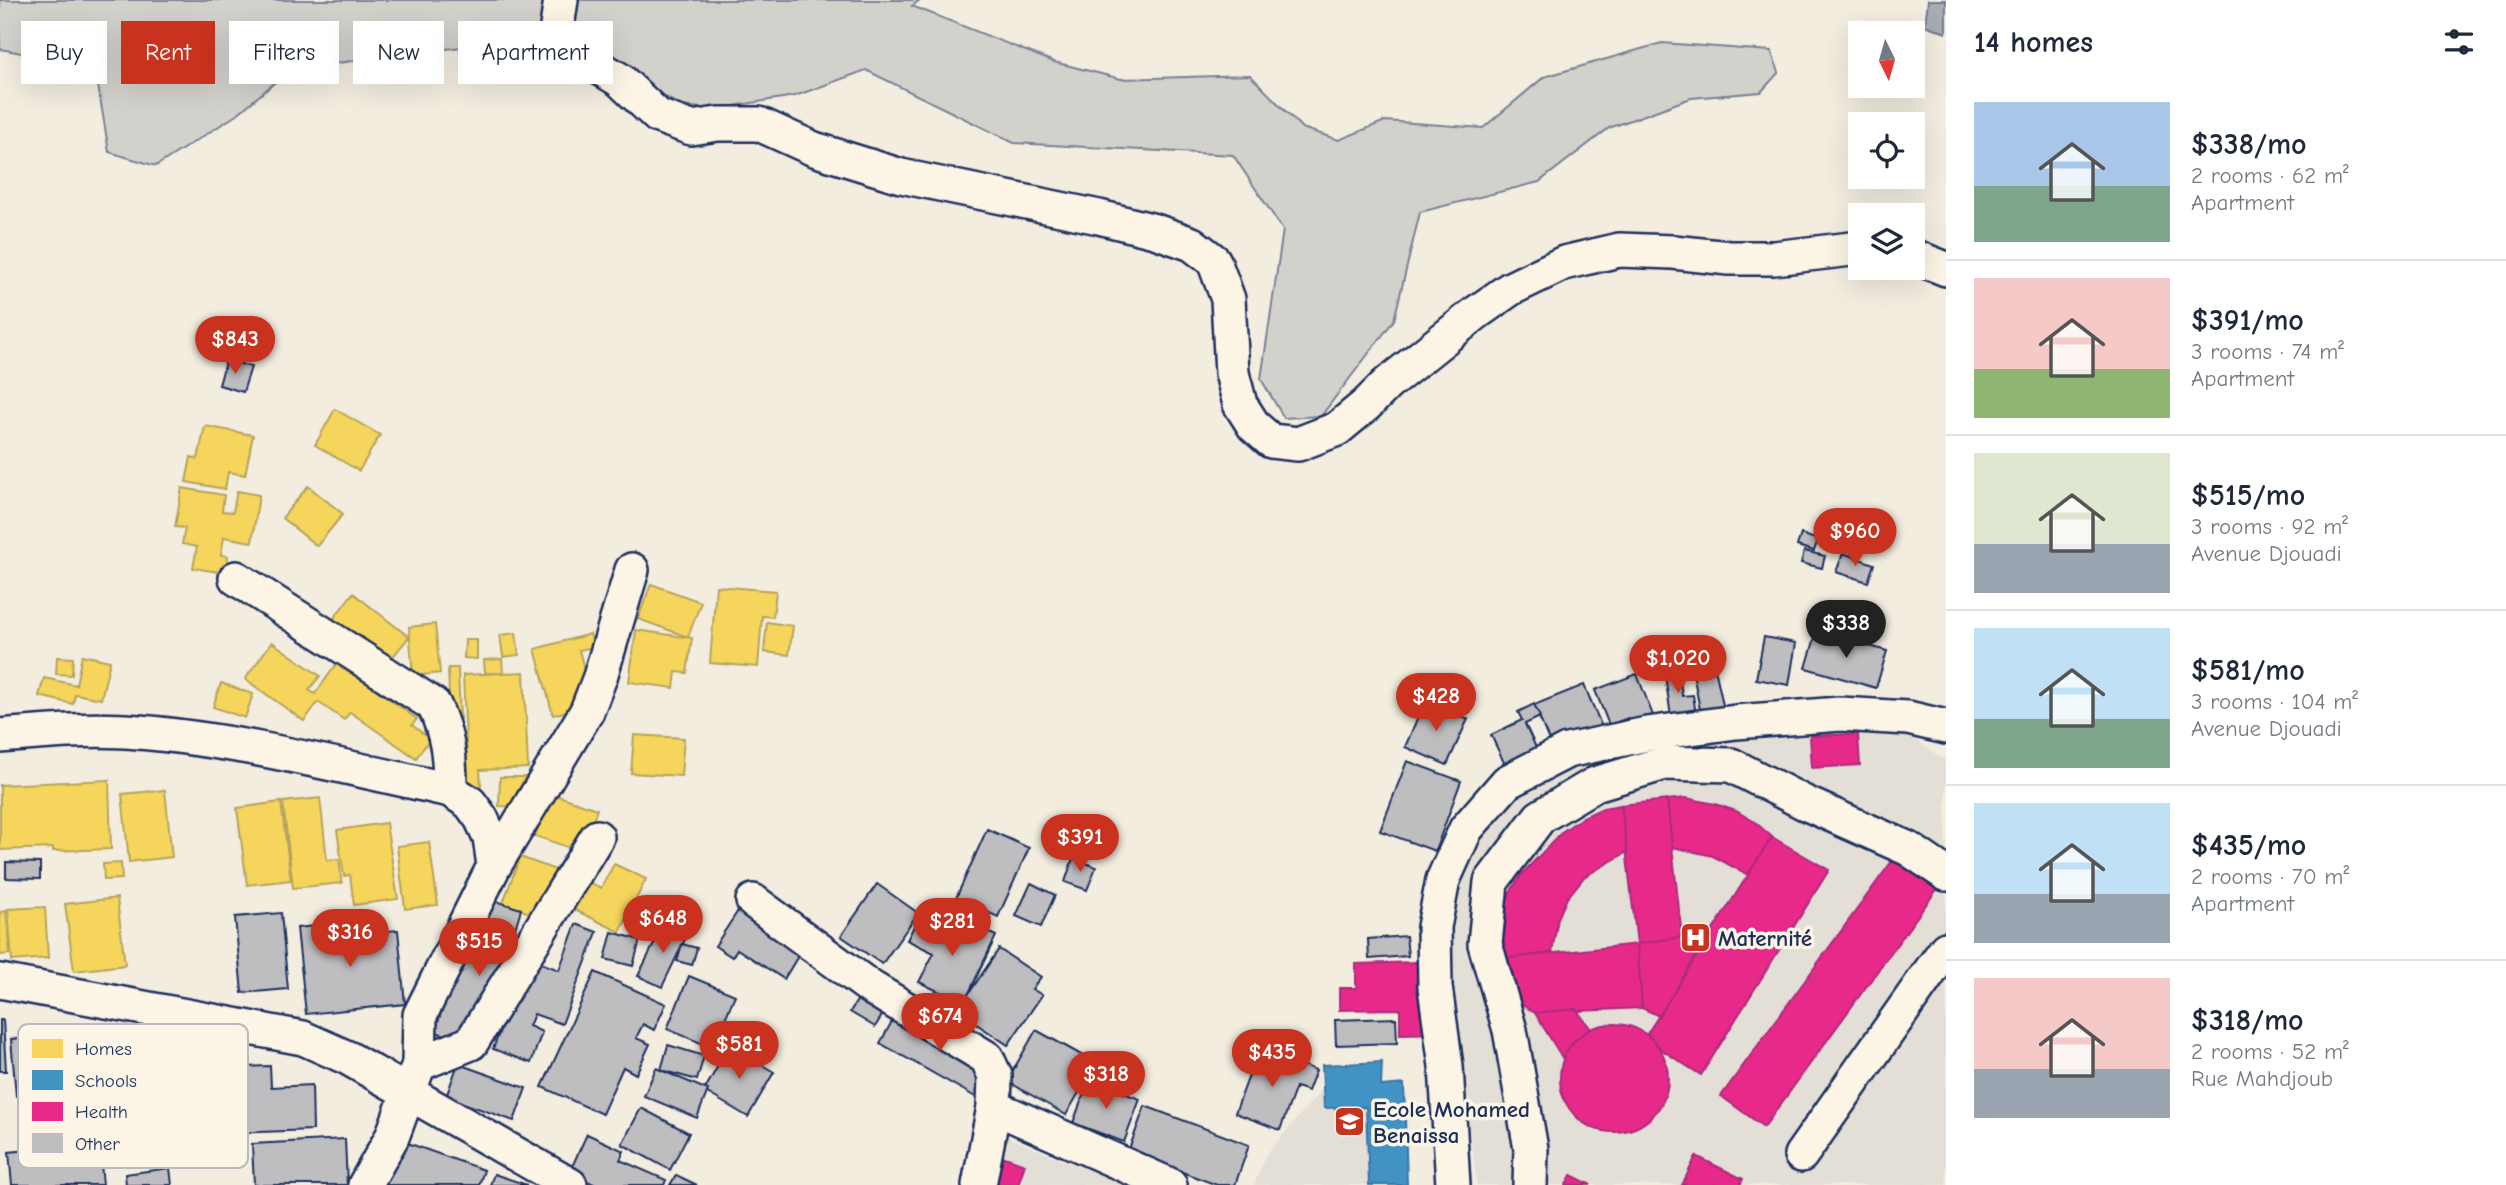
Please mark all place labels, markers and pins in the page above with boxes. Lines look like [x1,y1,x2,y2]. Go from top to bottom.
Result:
pin: $843 [194,316,276,376]
pin: $960 [1814,508,1896,568]
pin: $338 [1805,600,1887,660]
pin: $1,020 [1621,636,1735,695]
pin: $428 [1395,674,1477,733]
pin: $391 [1039,814,1121,874]
pin: $648 [622,895,704,955]
pin: $281 [911,898,993,958]
pin: $316 [309,909,391,969]
pin: $515 [438,918,520,978]
hospital icon: Maternité [1678,921,1712,955]
place label: Maternité [1718,925,1812,952]
pin: $674 [899,993,981,1053]
pin: $581 [698,1021,780,1081]
pin: $435 [1231,1030,1313,1089]
pin: $318 [1065,1052,1147,1111]
place label: Ecole Mohamed Benaissa [1373,1096,1530,1149]
school or university icon: Ecole Mohamed Benaissa [1333,1105,1367,1139]

